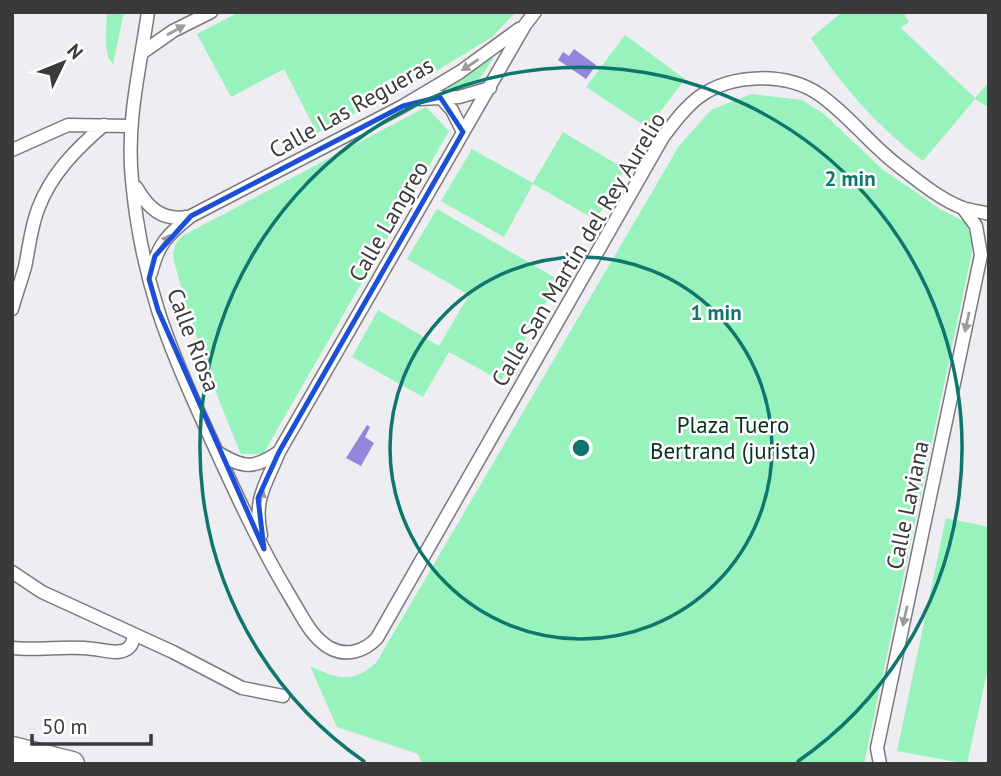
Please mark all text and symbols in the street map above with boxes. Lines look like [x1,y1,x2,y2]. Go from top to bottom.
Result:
one-way arrow [166,24,186,36]
north arrow [28,28,98,98]
text: N [62,39,88,64]
street label: Calle Las Regueras [264,50,438,164]
one-way arrow [461,58,479,72]
street label: Calle San Martín del Rey Aurelio [484,106,672,392]
street label: Calle Langreo [342,155,434,287]
text: 2 min [824,165,876,192]
one-way arrow [157,234,171,252]
street label: Calle Riosa [161,284,227,396]
text: 1 min [690,299,742,326]
one-way arrow [961,311,972,333]
park label: Plaza Tuero Bertrand (jurista) [650,410,816,465]
centre of rings [569,436,593,460]
street label: Calle Laviana [879,438,935,572]
one-way arrow [255,488,266,510]
one-way arrow [899,605,910,627]
scale bar [32,702,150,746]
text: 50 m [42,713,88,740]

